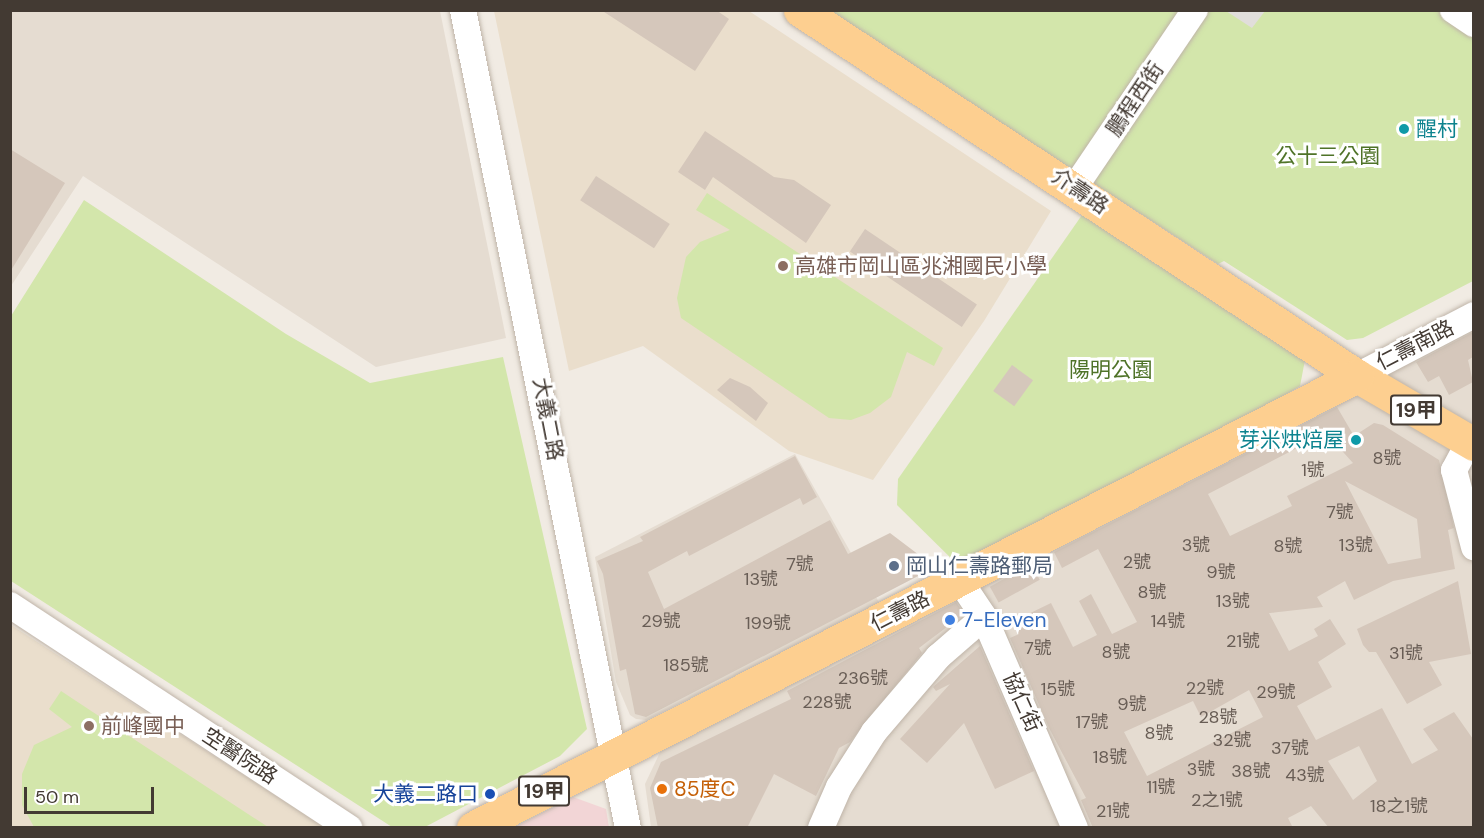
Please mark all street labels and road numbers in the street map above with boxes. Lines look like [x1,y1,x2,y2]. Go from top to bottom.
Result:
street label: 鵬程西街 [1101,57,1169,141]
street label: 介壽路 [1047,163,1113,219]
street label: 仁壽南路 [1372,315,1458,375]
street label: 大義二路 [528,375,568,463]
road number: 19甲 [1389,393,1443,427]
street label: 仁壽路 [866,585,934,637]
street label: 協仁街 [998,668,1046,736]
street label: 空醫院路 [198,723,282,789]
road number: 19甲 [517,774,571,808]

